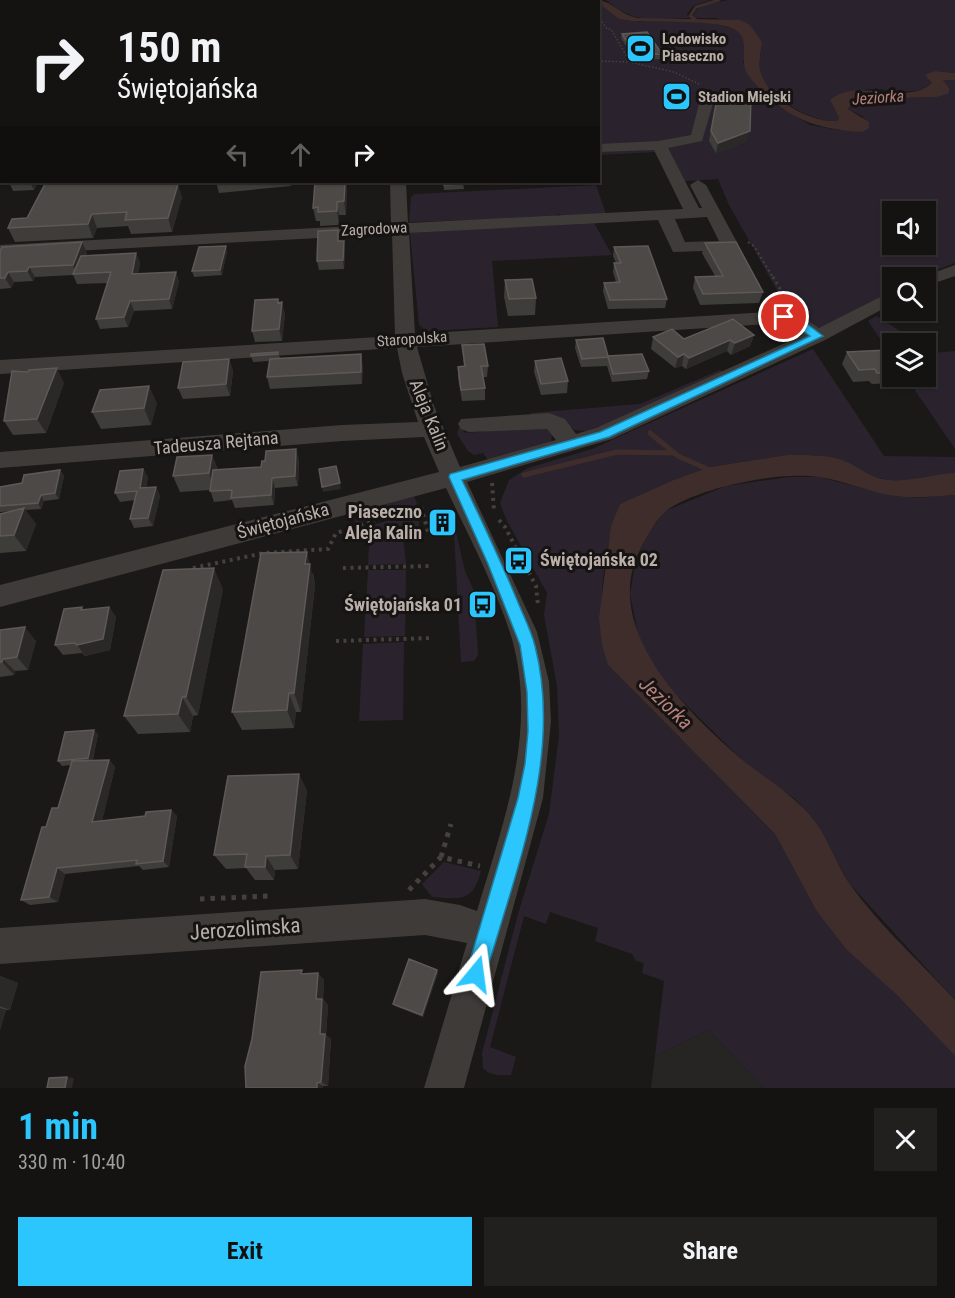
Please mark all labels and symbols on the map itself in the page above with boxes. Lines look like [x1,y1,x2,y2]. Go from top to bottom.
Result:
place label: Lodowisko Piaseczno [662,30,726,65]
sports icon: Lodowisko Piaseczno [625,32,657,64]
sports icon: Stadion Miejski [661,81,693,113]
water label: Jeziorka [851,86,905,109]
place label: Stadion Miejski [698,88,791,106]
street label: Zagrodowa [340,218,408,240]
pin [758,291,809,342]
street label: Staropolska [376,328,448,350]
street label: Aleja Kalin [406,376,453,454]
street label: Tadeusza Rejtana [153,427,279,458]
street label: Świętojańska [235,498,331,543]
place label: Piaseczno Aleja Kalin [345,501,422,543]
building icon: Piaseczno Aleja Kalin [427,506,459,538]
bus stop icon: Świętojańska 02 [503,544,535,576]
place label: Świętojańska 02 [540,549,658,570]
bus stop icon: Świętojańska 01 [467,589,499,621]
place label: Świętojańska 01 [344,594,462,615]
water label: Jeziorka [634,672,698,734]
street label: Jerozolimska [189,913,301,945]
position arrow [444,942,508,1006]

